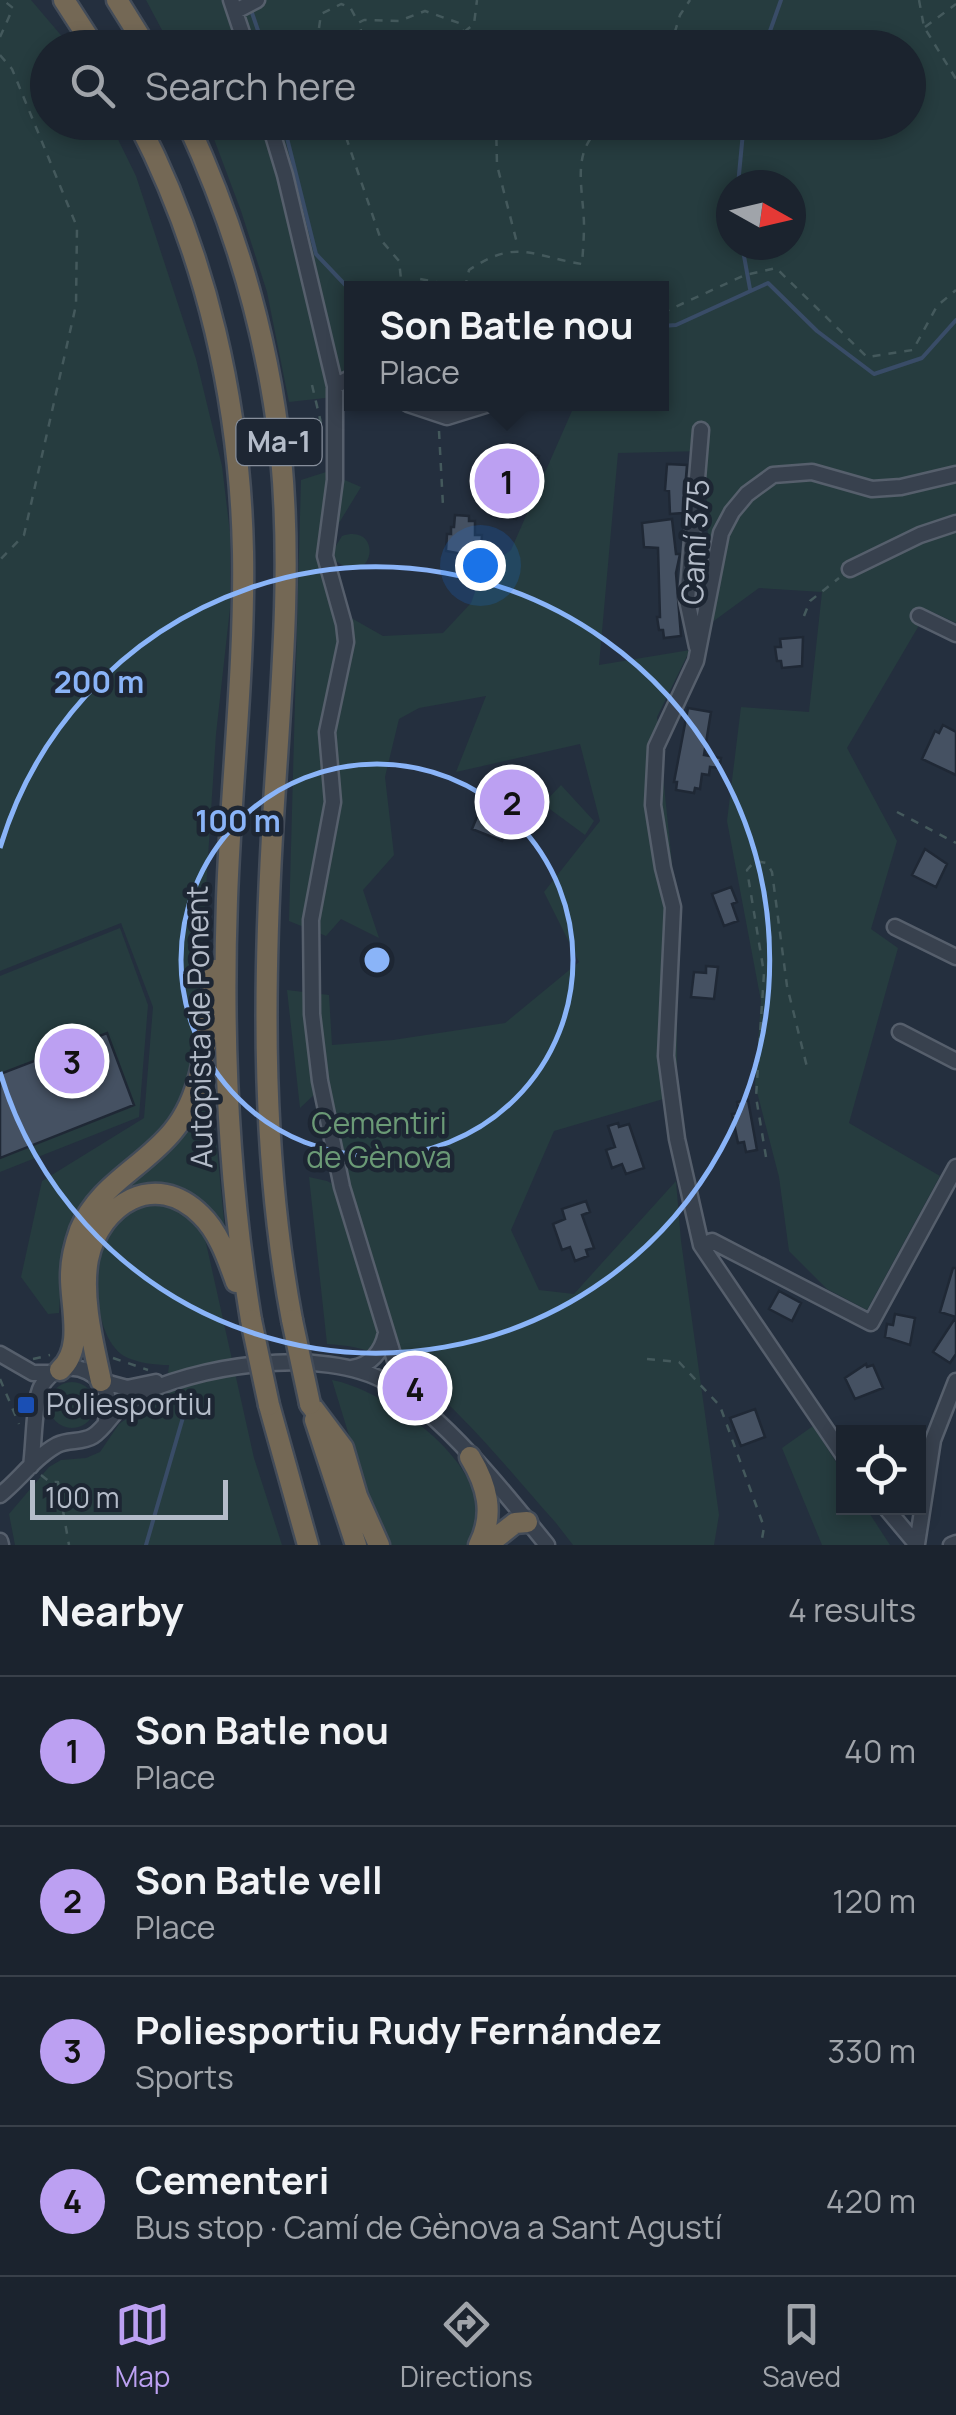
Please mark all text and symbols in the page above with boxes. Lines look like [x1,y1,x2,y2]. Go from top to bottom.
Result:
search box [30,30,926,140]
icon: search [65,58,120,113]
text: Search here [145,59,356,111]
north arrow [716,170,806,260]
popup [344,281,669,411]
text: Son Batle nou [380,298,634,350]
text: Place [380,350,460,394]
road number: Ma-1 [236,419,322,465]
pin: 1 [474,444,540,518]
street label: Camí 375 [671,478,718,606]
your location [455,540,506,591]
text: 200 m [54,661,144,702]
pin: 2 [480,764,544,840]
text: 100 m [195,800,281,841]
street label: Autopista de Ponent [176,885,221,1169]
centre of rings [359,942,395,978]
pin: 3 [40,1024,104,1098]
park label: Cementiri de Gènova [306,1102,452,1177]
pin: 4 [382,1350,448,1426]
place label: Poliesportiu [46,1383,212,1424]
marker: Poliesportiu [15,1394,37,1416]
map controls [836,1425,926,1515]
button: locate [836,1425,926,1515]
scale bar [30,1475,228,1520]
text: 100 m [45,1478,119,1516]
text: Nearby [40,1581,184,1639]
text: 4 results [788,1588,916,1632]
text: Son Batle nou [135,1703,389,1755]
text: 1 [65,1729,80,1773]
text: 40 m [844,1729,916,1773]
text: Place [135,1755,216,1799]
text: Son Batle vell [135,1853,383,1905]
text: 2 [63,1879,82,1923]
text: 120 m [832,1879,916,1923]
text: Place [135,1905,216,1949]
text: Poliesportiu Rudy Fernández [135,2003,662,2055]
text: 3 [63,2029,82,2073]
text: 330 m [828,2029,916,2073]
text: Sports [135,2055,234,2099]
text: Cementeri [135,2153,329,2205]
text: 4 [63,2179,82,2223]
text: 420 m [826,2179,916,2223]
text: Bus stop · Camí de Gènova a Sant Agustí [135,2205,722,2249]
tab: Map [115,2297,170,2395]
tab: Directions [400,2297,533,2395]
tab: Saved [762,2297,841,2395]

